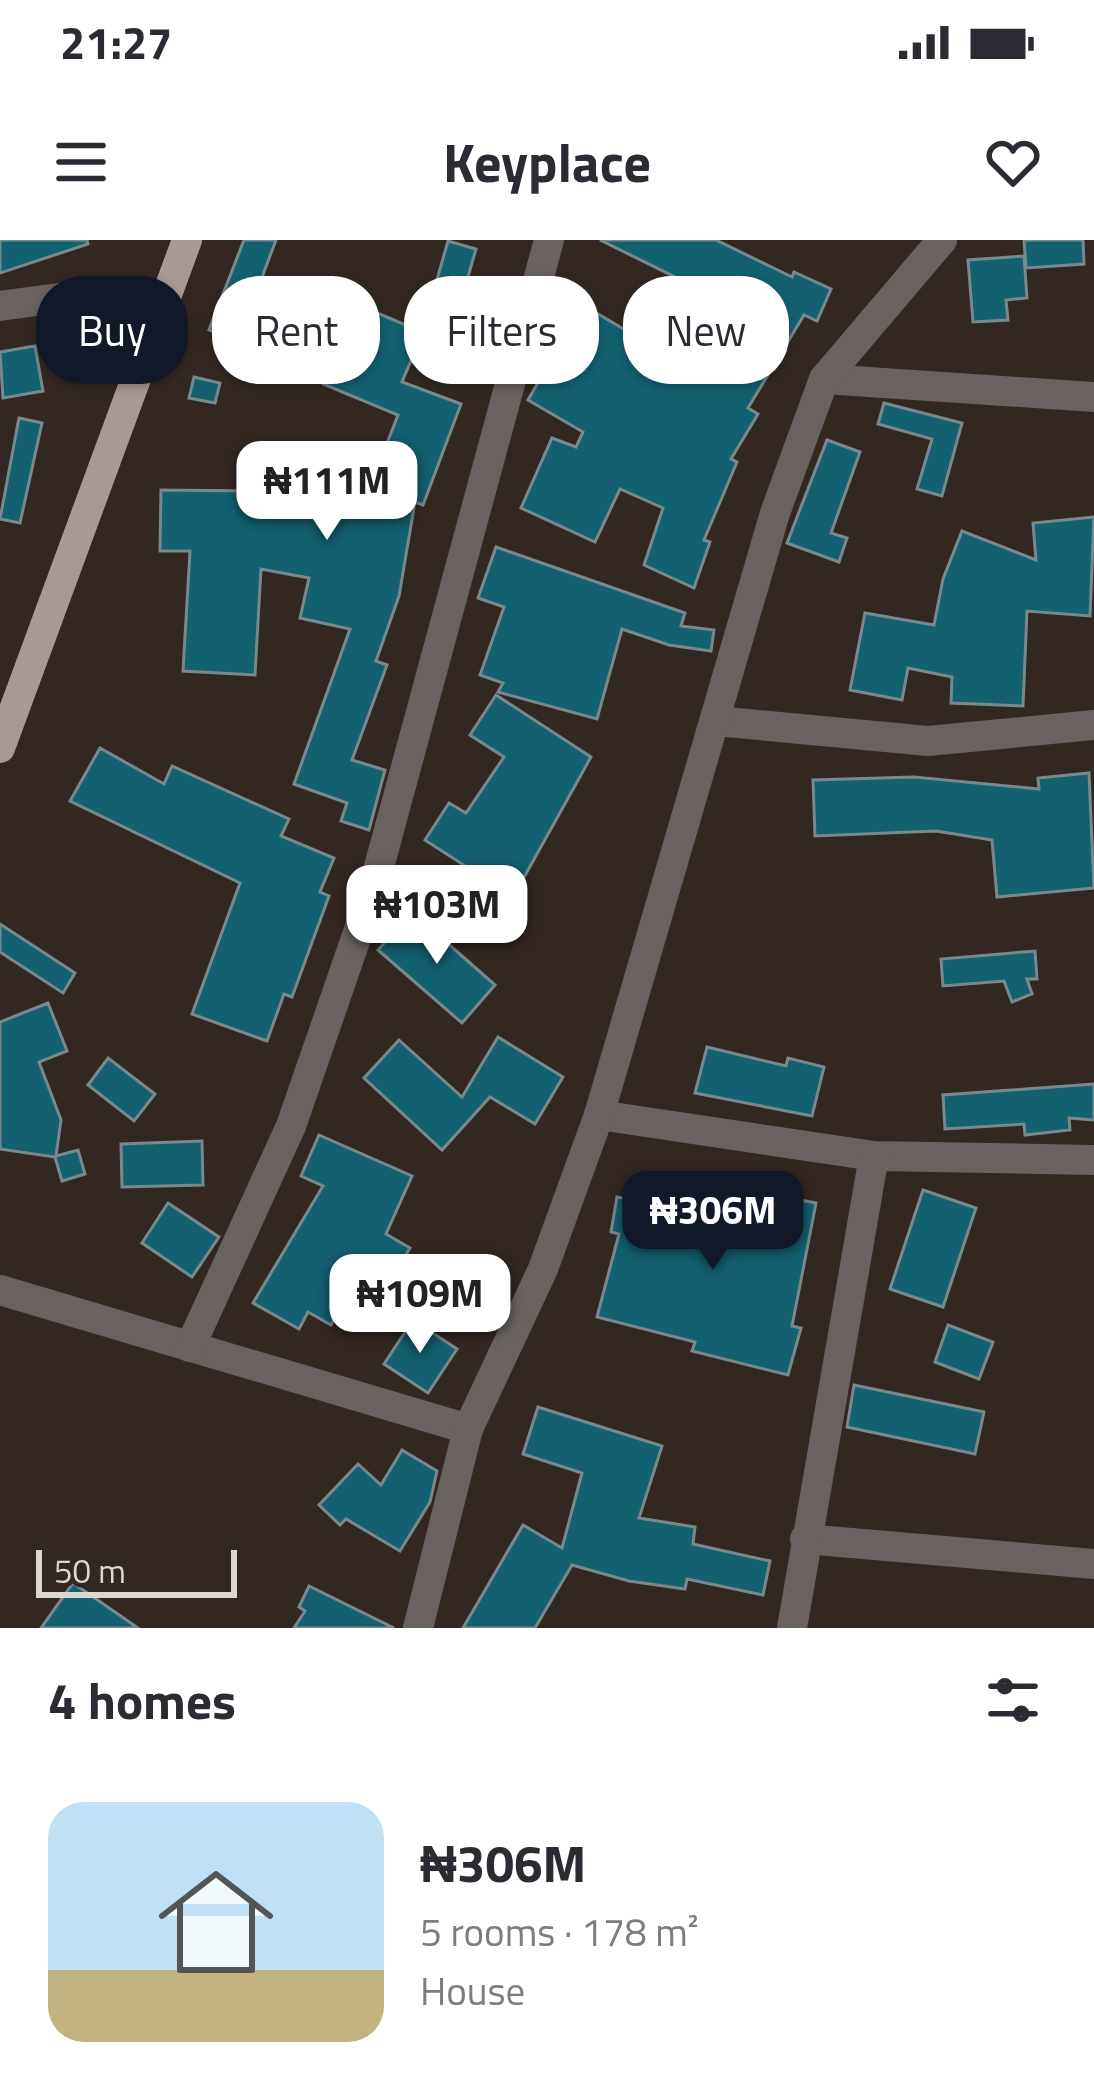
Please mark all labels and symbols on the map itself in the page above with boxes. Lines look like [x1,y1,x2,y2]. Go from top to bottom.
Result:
pin: ₦111M [243,441,411,543]
pin: ₦103M [353,865,521,967]
pin: ₦306M [629,1171,797,1273]
pin: ₦109M [336,1254,504,1356]
scale bar [36,1544,237,1597]

